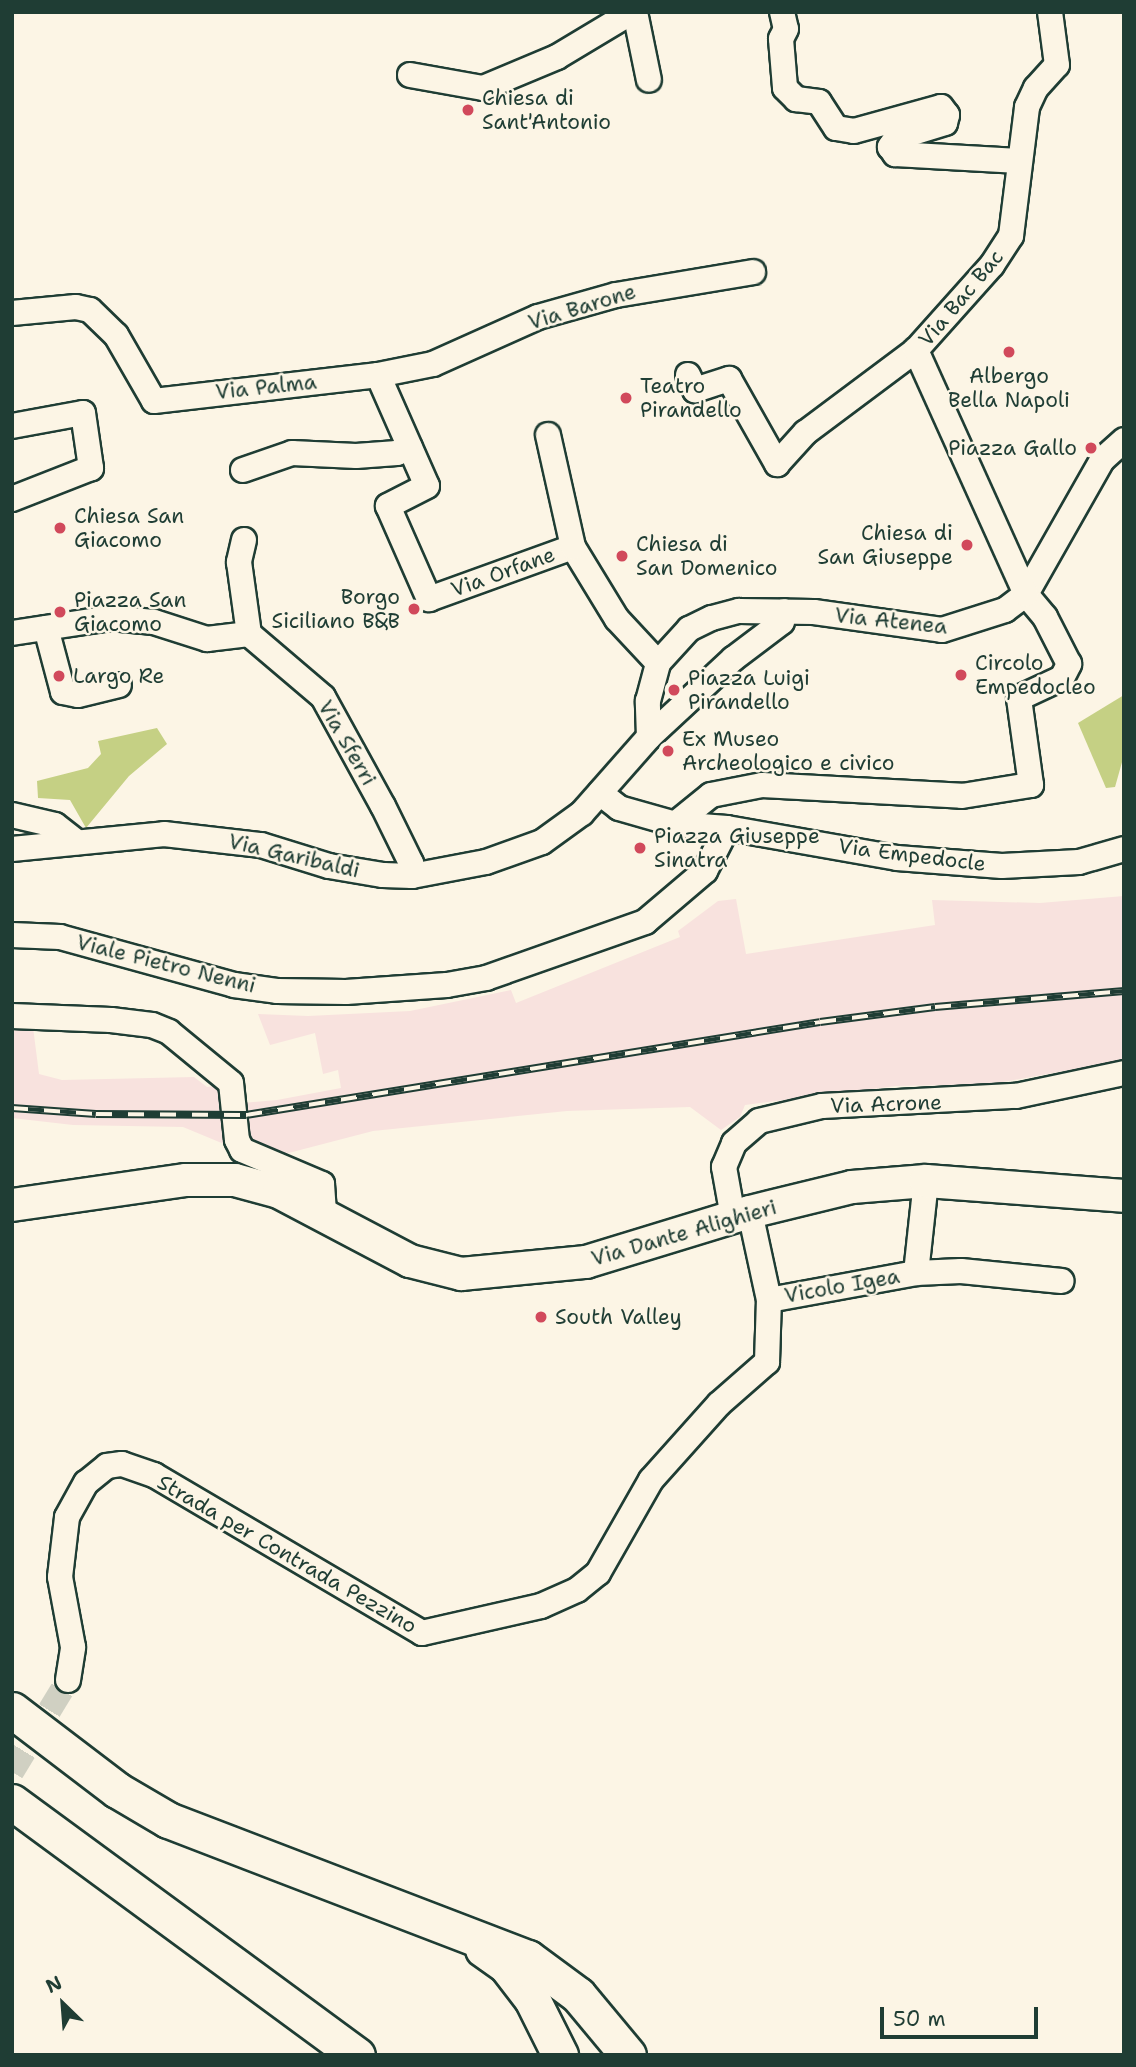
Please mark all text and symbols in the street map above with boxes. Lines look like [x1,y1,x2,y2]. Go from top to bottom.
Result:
place label: Chiesa di Sant'Antonio [482,85,611,135]
marker: Chiesa di Sant'Antonio [460,102,476,118]
street label: Via Bac Bac [913,244,1009,352]
street label: Via Barone [525,279,639,335]
marker: Albergo Bella Napoli [1001,344,1017,360]
place label: Albergo Bella Napoli [948,363,1070,413]
street label: Via Palma [214,369,318,405]
place label: Teatro Pirandello [640,373,742,423]
marker: Teatro Pirandello [618,390,634,406]
place label: Piazza Gallo [948,435,1077,461]
marker: Piazza Gallo [1083,440,1099,456]
place label: Chiesa San Giacomo [74,503,184,553]
marker: Chiesa San Giacomo [52,520,68,536]
place label: Chiesa di San Giuseppe [818,520,953,570]
place label: Chiesa di San Domenico [636,531,778,581]
marker: Chiesa di San Giuseppe [959,537,975,553]
street label: Via Orfane [448,542,558,602]
marker: Chiesa di San Domenico [614,548,630,564]
place label: Borgo Siciliano B&B [272,584,400,634]
place label: Piazza San Giacomo [74,587,186,637]
marker: Borgo Siciliano B&B [406,601,422,617]
street label: Via Atenea [833,603,949,639]
marker: Piazza San Giacomo [52,604,68,620]
place label: Circolo Empedocleo [975,650,1096,700]
place label: Largo Re [73,663,164,689]
place label: Piazza Luigi Pirandello [688,665,810,715]
marker: Circolo Empedocleo [953,667,969,683]
marker: Largo Re [51,668,67,684]
marker: Piazza Luigi Pirandello [666,682,682,698]
street label: Via Sferri [313,696,381,790]
place label: Ex Museo Archeologico e civico [682,726,895,776]
marker: Ex Museo Archeologico e civico [660,743,676,759]
place label: Piazza Giuseppe Sinatra [654,823,820,873]
street label: Via Garibaldi [226,829,362,883]
street label: Via Empedocle [837,833,987,877]
marker: Piazza Giuseppe Sinatra [632,840,648,856]
street label: Viale Pietro Nenni [74,930,258,998]
street label: Via Acrone [830,1089,942,1119]
street label: Via Dante Alighieri [588,1194,780,1272]
street label: Vicolo Igea [782,1263,902,1309]
place label: South Valley [555,1304,682,1330]
marker: South Valley [533,1309,549,1325]
street label: Strada per Contrada Pezzino [153,1469,421,1639]
north arrow [28,1969,98,2039]
text: N [42,1970,66,1999]
scale bar [884,1994,1042,2038]
text: 50 m [893,2005,946,2033]

